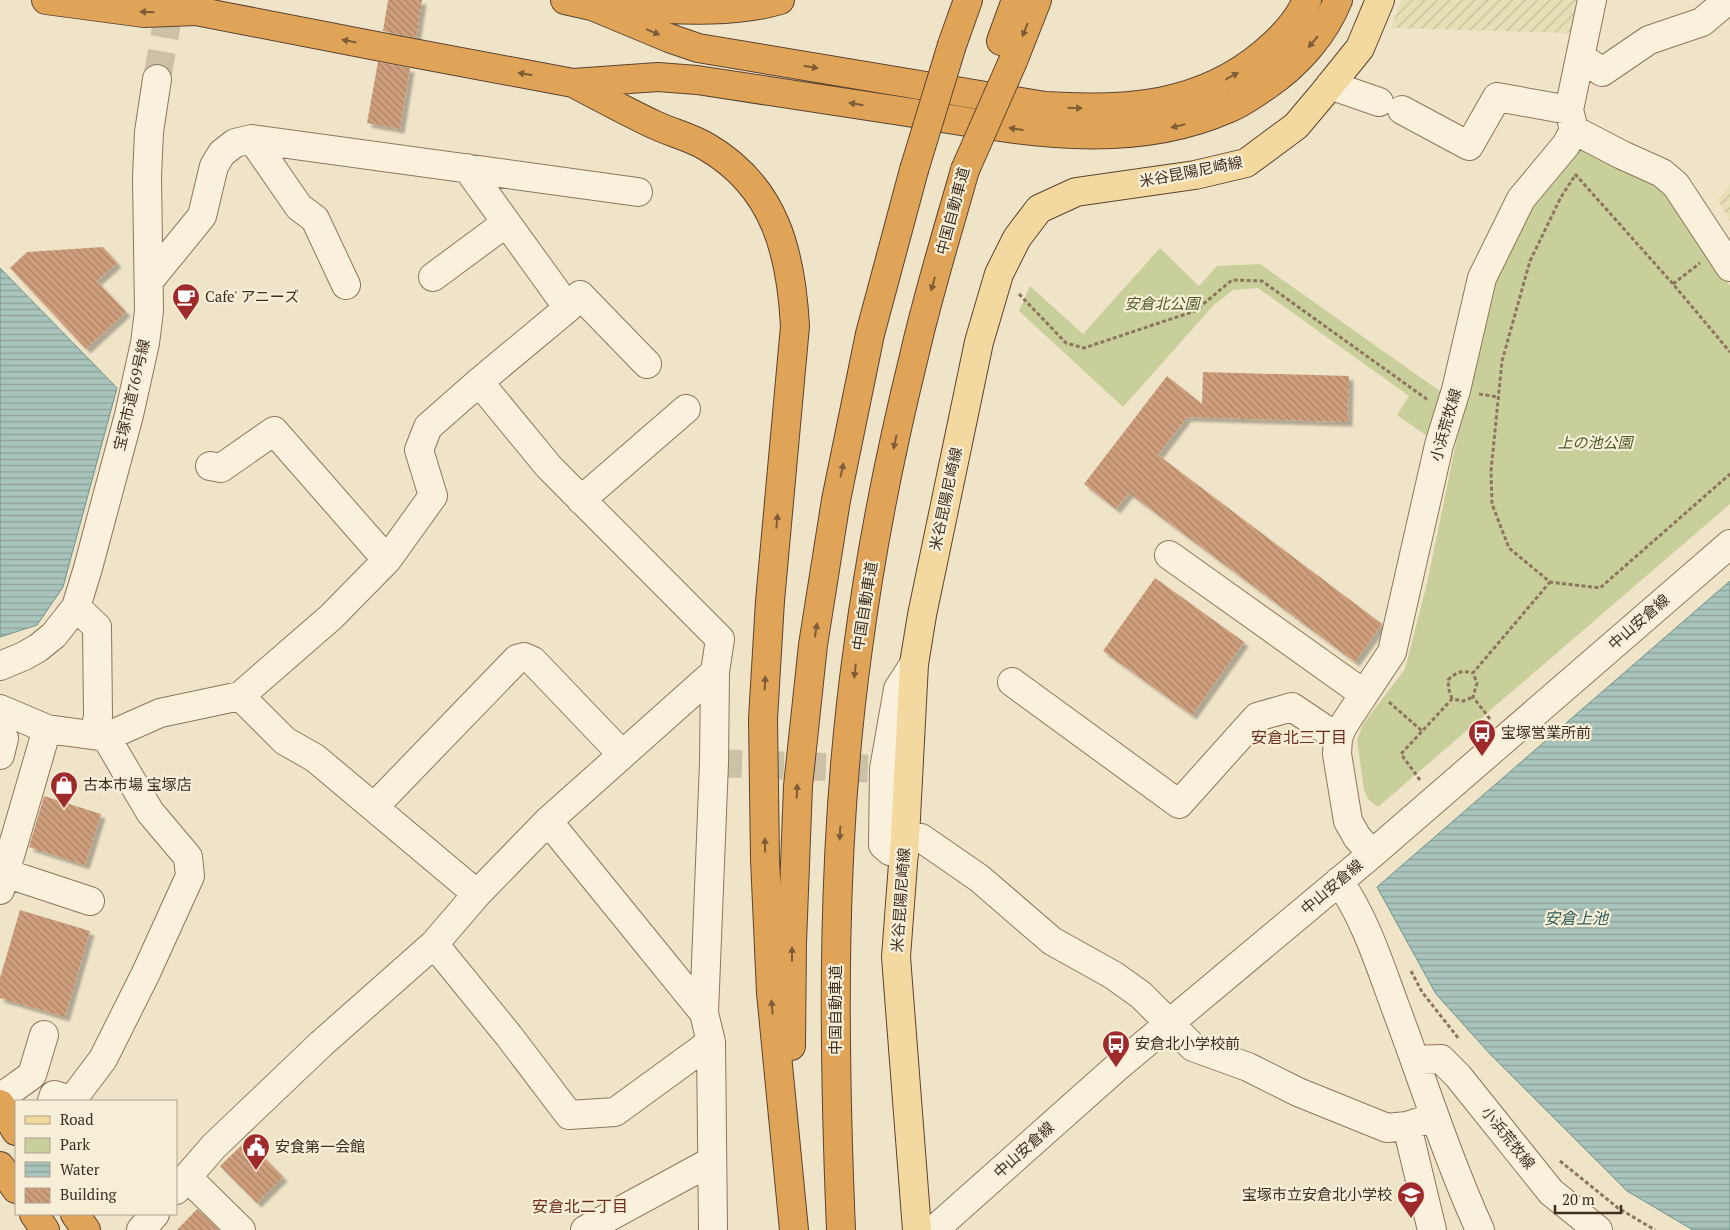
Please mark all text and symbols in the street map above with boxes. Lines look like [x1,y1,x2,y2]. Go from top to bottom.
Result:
one-way arrow [139,8,155,16]
one-way arrow [1021,23,1028,38]
one-way arrow [646,28,660,36]
one-way arrow [1307,35,1319,47]
one-way arrow [341,37,356,45]
one-way arrow [803,63,819,71]
one-way arrow [517,69,533,77]
one-way arrow [1225,72,1240,80]
one-way arrow [847,100,863,108]
one-way arrow [1067,104,1083,112]
one-way arrow [1169,122,1185,130]
one-way arrow [1008,125,1024,133]
street label: 米谷昆陽尼崎線 [1137,151,1244,191]
street label: 中国自動車道 [931,165,973,257]
one-way arrow [929,277,937,292]
cafe icon: Cafe' アニーズ [171,282,201,321]
place label: Cafe' アニーズ [205,286,299,306]
park label: 安倉北公園 [1124,293,1201,313]
street label: 宝塚市道769号線 [108,337,154,453]
street label: 小浜荒牧線 [1425,386,1465,464]
park label: 上の池公園 [1557,432,1634,452]
one-way arrow [891,435,899,450]
street label: 米谷昆陽尼崎線 [924,445,966,552]
one-way arrow [838,462,846,477]
one-way arrow [774,512,782,528]
street label: 中国自動車道 [847,560,881,652]
street label: 中山安倉線 [1603,589,1673,653]
one-way arrow [812,622,820,638]
one-way arrow [851,663,859,679]
one-way arrow [762,674,770,690]
bus stop icon: 宝塚営業所前 [1467,718,1497,757]
place label: 宝塚営業所前 [1501,722,1591,742]
district label: 安倉北三丁目 [1251,726,1347,748]
shop icon: 古本市場 宝塚店 [49,770,79,809]
place label: 古本市場 宝塚店 [83,774,192,794]
one-way arrow [794,783,802,799]
one-way arrow [836,825,844,841]
one-way arrow [760,837,768,853]
street label: 米谷昆陽尼崎線 [886,847,914,953]
street label: 中山安倉線 [1296,854,1367,918]
water label: 安倉上池 [1544,907,1610,929]
one-way arrow [788,946,796,962]
street label: 中国自動車道 [825,965,845,1055]
one-way arrow [768,999,776,1015]
bus stop icon: 安倉北小学校前 [1101,1029,1131,1068]
place label: 安倉北小学校前 [1135,1033,1240,1053]
legend [15,1100,178,1215]
street label: 小浜荒牧線 [1477,1102,1540,1173]
text: Road [60,1109,93,1129]
street label: 中山安倉線 [989,1117,1058,1182]
public building icon: 安食第一会館 [241,1132,271,1171]
text: Park [60,1134,90,1154]
place label: 安食第一会館 [275,1136,365,1156]
text: Water [60,1159,100,1179]
school or university icon: 宝塚市立安倉北小学校 [1396,1180,1426,1219]
scale bar [1555,1182,1621,1214]
text: Building [60,1184,118,1204]
place label: 宝塚市立安倉北小学校 [1242,1184,1392,1204]
text: 20 m [1562,1189,1595,1209]
district label: 安倉北二丁目 [532,1195,628,1217]

